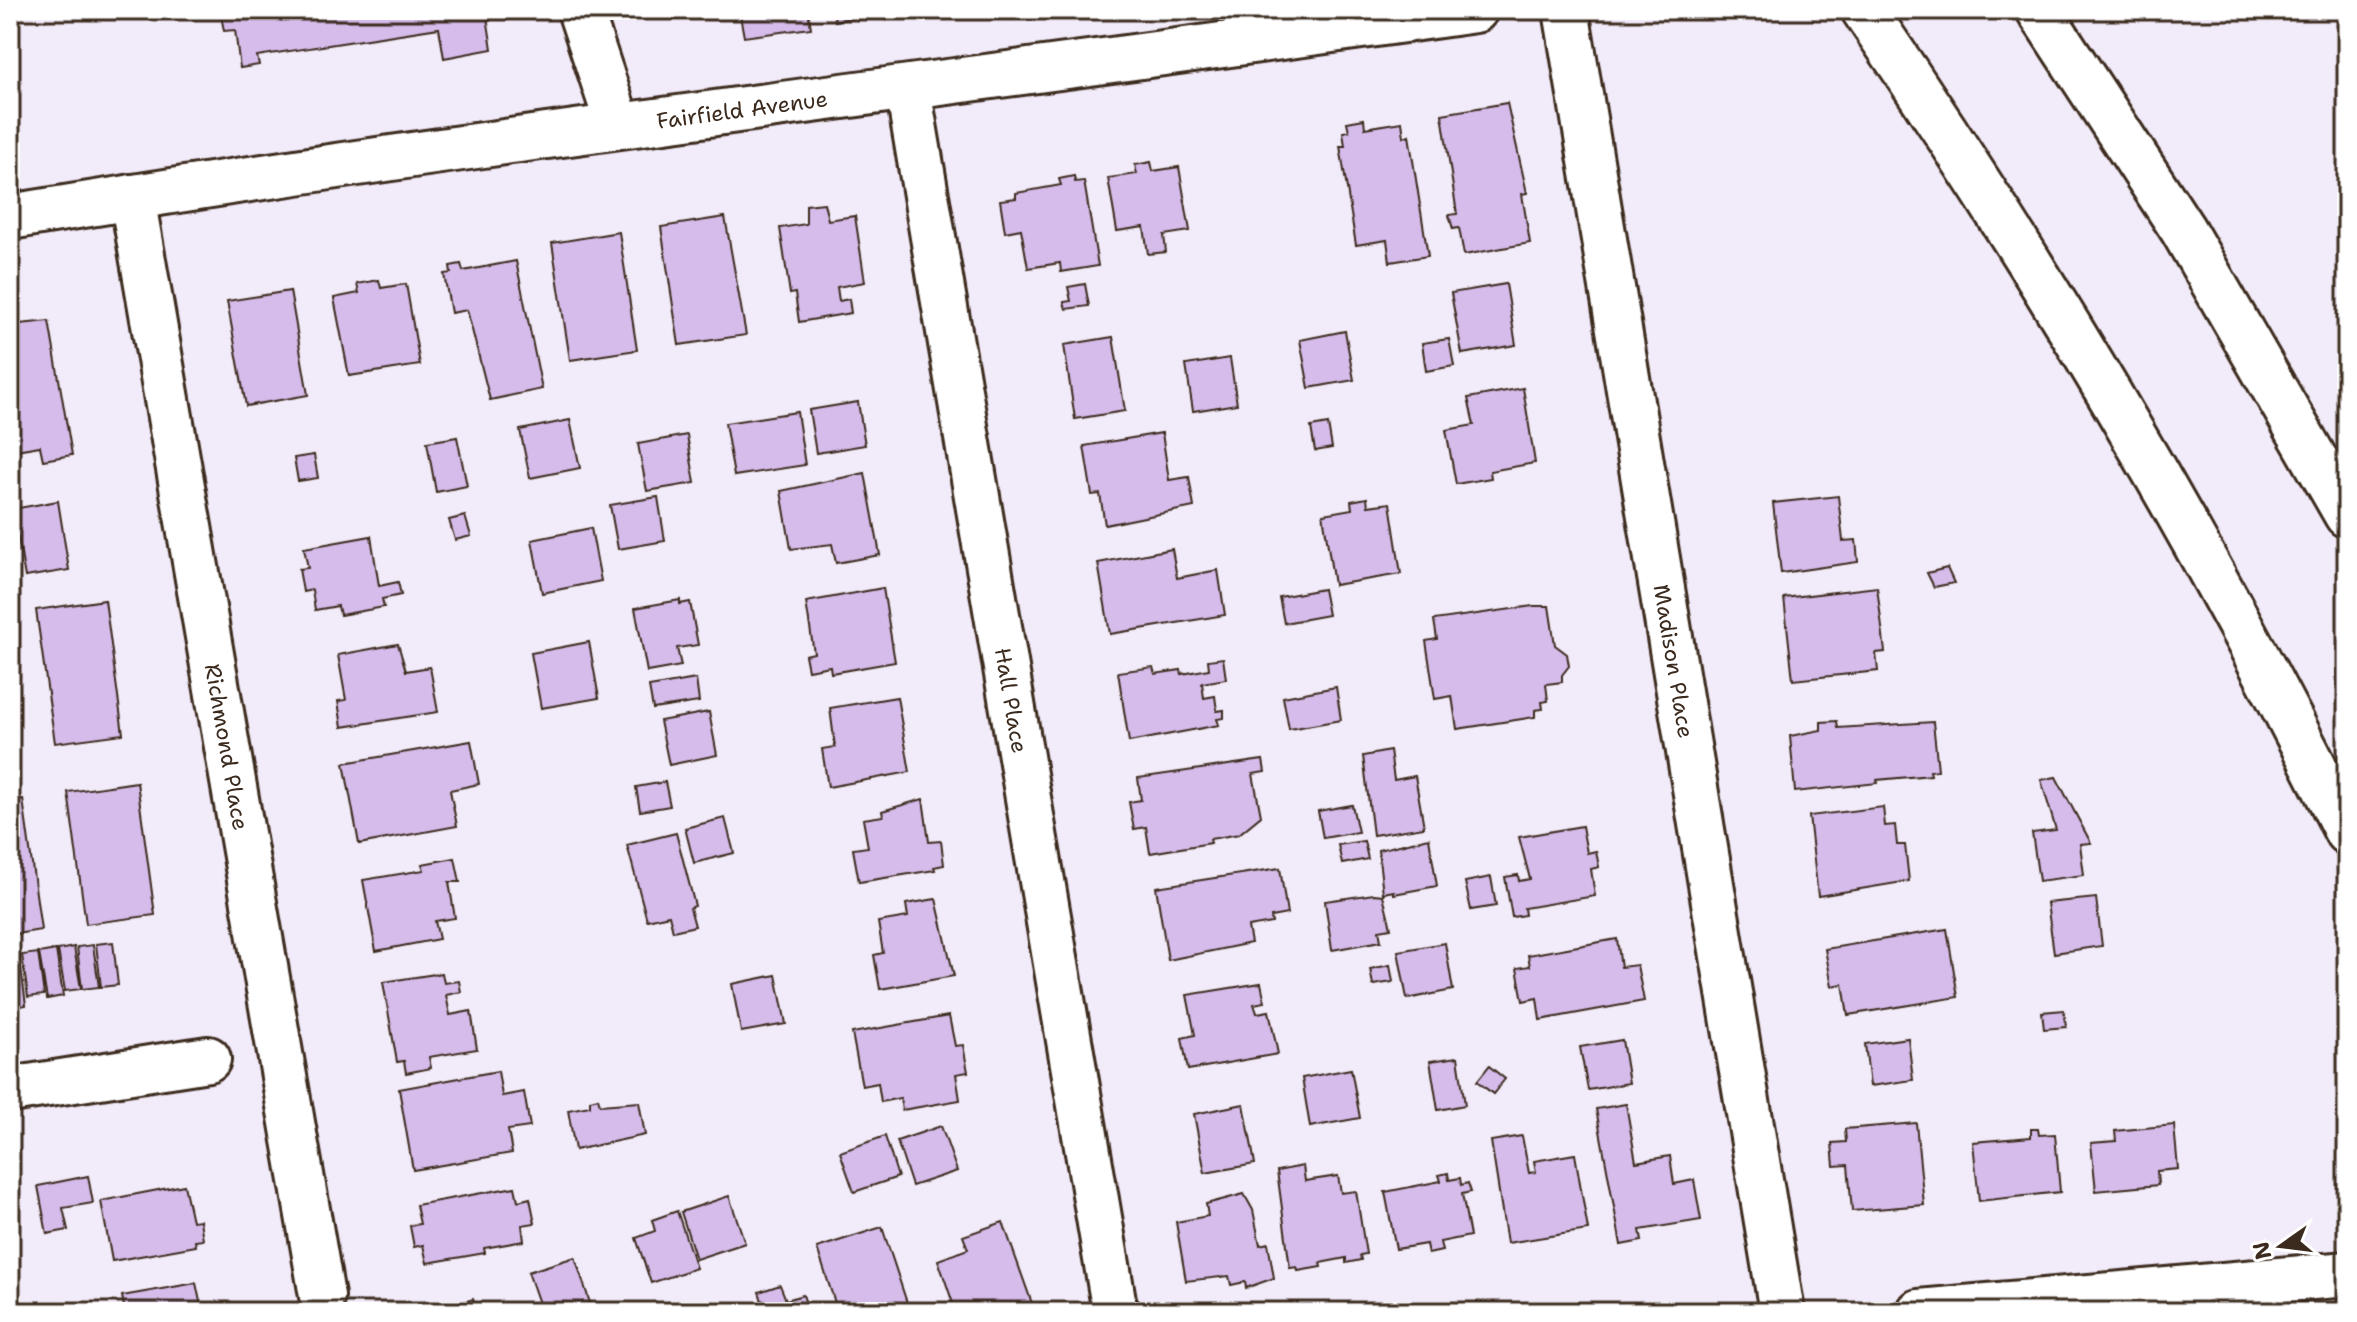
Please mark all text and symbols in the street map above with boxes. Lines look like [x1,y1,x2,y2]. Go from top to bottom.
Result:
street label: Fairfield Avenue [655,84,830,135]
street label: Madison Place [1647,582,1701,740]
street label: Hall Place [988,645,1035,755]
street label: Richmond Place [198,661,256,832]
north arrow [2241,1206,2321,1286]
text: N [2246,1239,2278,1263]

